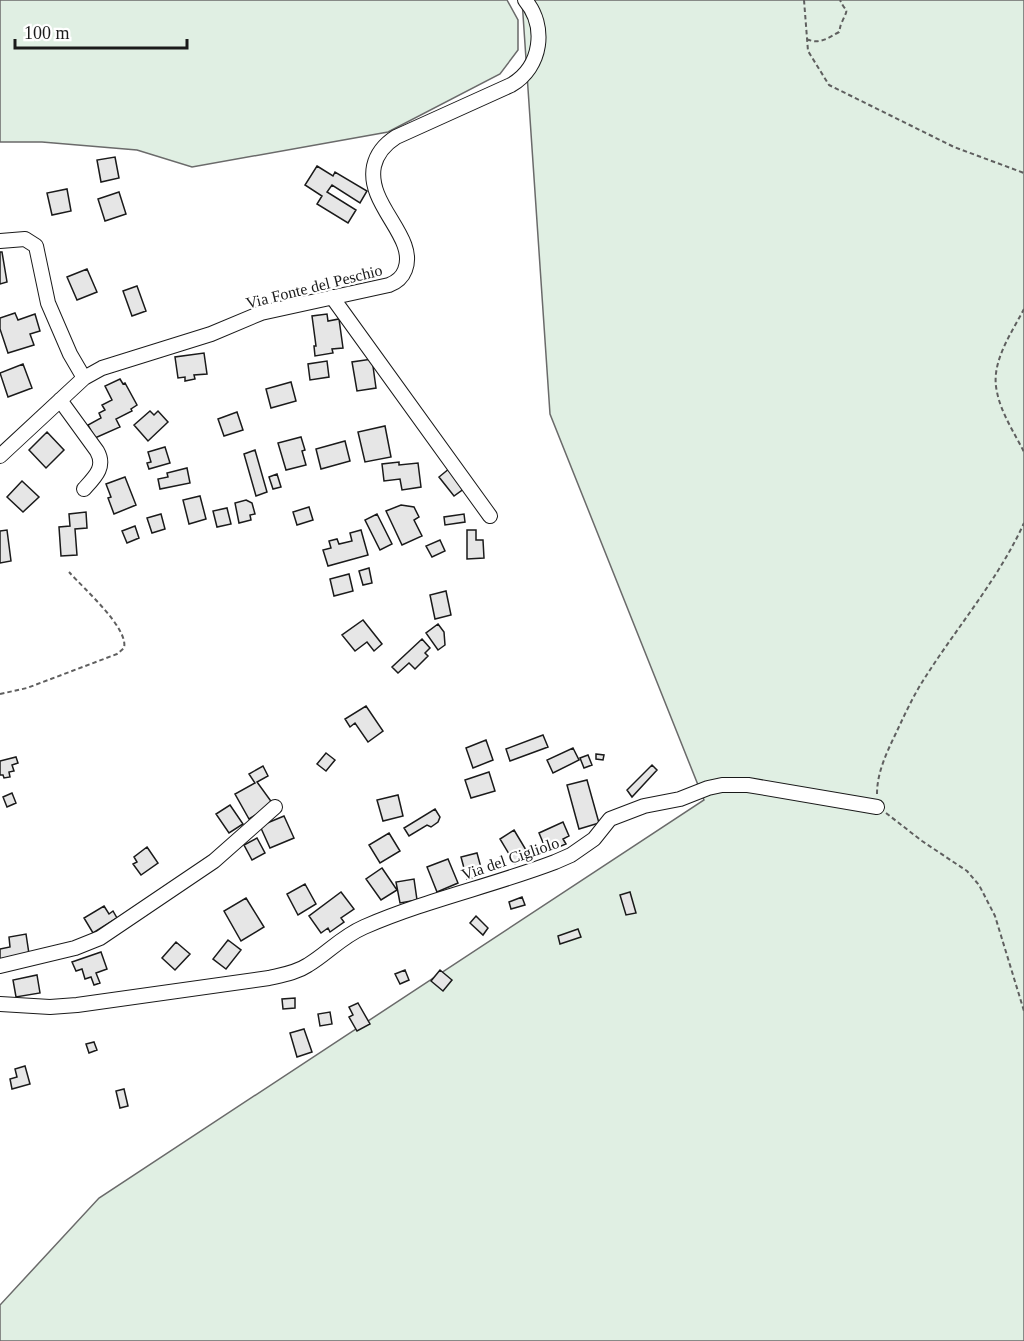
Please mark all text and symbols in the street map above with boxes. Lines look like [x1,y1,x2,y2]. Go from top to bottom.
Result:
scale bar [15,12,188,50]
text: 100 m [24,23,70,43]
street label: Via Fonte del Peschio [244,261,384,312]
street label: Via del Cigliolo [459,834,562,884]

